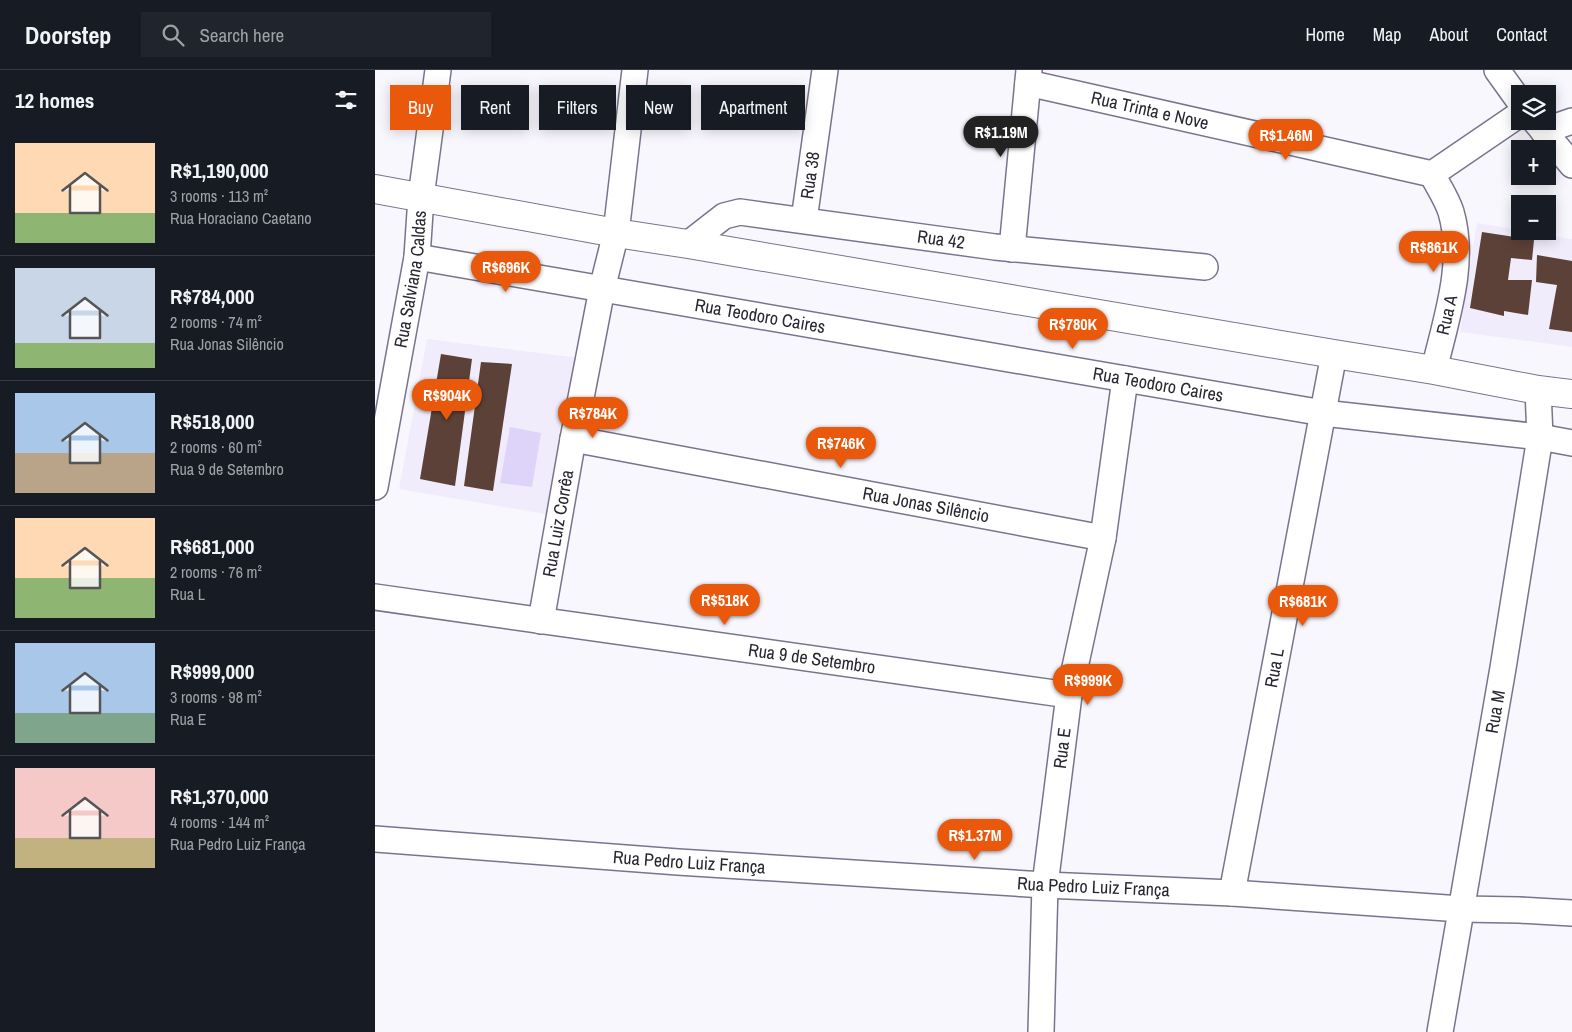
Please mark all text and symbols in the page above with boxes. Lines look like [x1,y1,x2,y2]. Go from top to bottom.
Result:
search box [141,12,491,57]
text: Doorstep [25,19,111,51]
icon: search [159,21,187,49]
text: Search here [199,22,284,48]
text: Home [1305,22,1345,47]
text: Map [1373,22,1402,47]
text: About [1430,22,1468,47]
text: Contact [1496,22,1547,47]
chip: Buy [390,85,451,130]
chip: Rent [461,85,529,130]
chip: Filters [539,85,616,130]
chip: New [626,85,691,130]
chip: Apartment [701,85,805,130]
street label: Rua Trinta e Nove [1089,85,1211,135]
map controls [1511,85,1556,240]
button: layers [1511,85,1556,130]
text: 12 homes [15,86,94,115]
icon: filters [332,86,360,114]
pin: R$1.19M [955,116,1047,158]
pin: R$1.46M [1240,118,1332,161]
text: R$1.19M [974,121,1028,143]
text: R$1.46M [1259,124,1313,146]
button: + [1511,140,1556,185]
street label: Rua 38 [794,150,825,201]
text: R$1,190,000 [170,156,269,185]
icon: home [55,163,115,223]
text: 3 rooms · 113 m² [170,185,268,207]
button: − [1511,195,1556,240]
text: Rua Horaciano Caetano [170,207,312,229]
street label: Rua Salviana Caldas [388,210,432,350]
street label: Rua 42 [916,223,966,255]
pin: R$861K [1393,230,1475,273]
text: R$861K [1410,236,1458,258]
pin: R$696K [465,250,547,293]
text: R$696K [482,256,530,278]
text: R$784,000 [170,282,254,311]
icon: home [55,288,115,348]
street label: Rua Teodoro Caires [693,292,827,339]
street label: Rua A [1430,292,1463,337]
pin: R$780K [1032,308,1114,350]
text: 2 rooms · 74 m² [170,311,262,333]
text: R$780K [1049,313,1097,335]
text: Rua Jonas Silêncio [170,333,284,355]
street label: Rua Teodoro Caires [1091,361,1225,408]
pin: R$904K [406,378,488,421]
text: R$904K [423,384,471,406]
pin: R$784K [552,396,634,439]
text: R$784K [569,402,617,424]
text: R$518,000 [170,407,254,436]
icon: home [55,413,115,473]
pin: R$746K [800,426,882,469]
text: R$746K [817,432,865,454]
text: 2 rooms · 60 m² [170,436,262,458]
text: Rua 9 de Setembro [170,458,284,480]
street label: Rua Luiz Corrêa [536,468,579,579]
street label: Rua Jonas Silêncio [861,480,991,528]
text: R$681,000 [170,532,254,561]
icon: home [55,538,115,598]
text: 2 rooms · 76 m² [170,561,262,583]
text: Rua L [170,583,205,605]
pin: R$518K [684,584,766,626]
pin: R$681K [1262,584,1344,627]
text: R$518K [701,589,749,611]
text: R$681K [1279,590,1327,612]
street label: Rua 9 de Setembro [747,637,877,680]
street label: Rua L [1258,646,1290,690]
text: R$999,000 [170,657,254,686]
icon: home [55,663,115,723]
pin: R$999K [1047,664,1129,706]
text: R$999K [1064,669,1112,691]
text: 3 rooms · 98 m² [170,686,262,708]
street label: Rua M [1479,688,1511,735]
text: Rua E [170,708,206,730]
street label: Rua E [1047,726,1077,770]
text: R$1,370,000 [170,782,269,811]
icon: home [55,788,115,848]
text: 4 rooms · 144 m² [170,811,269,833]
pin: R$1.37M [929,818,1021,861]
text: R$1.37M [948,824,1002,846]
text: Rua Pedro Luiz França [170,833,306,855]
street label: Rua Pedro Luiz França [612,844,766,879]
street label: Rua Pedro Luiz França [1016,870,1170,902]

